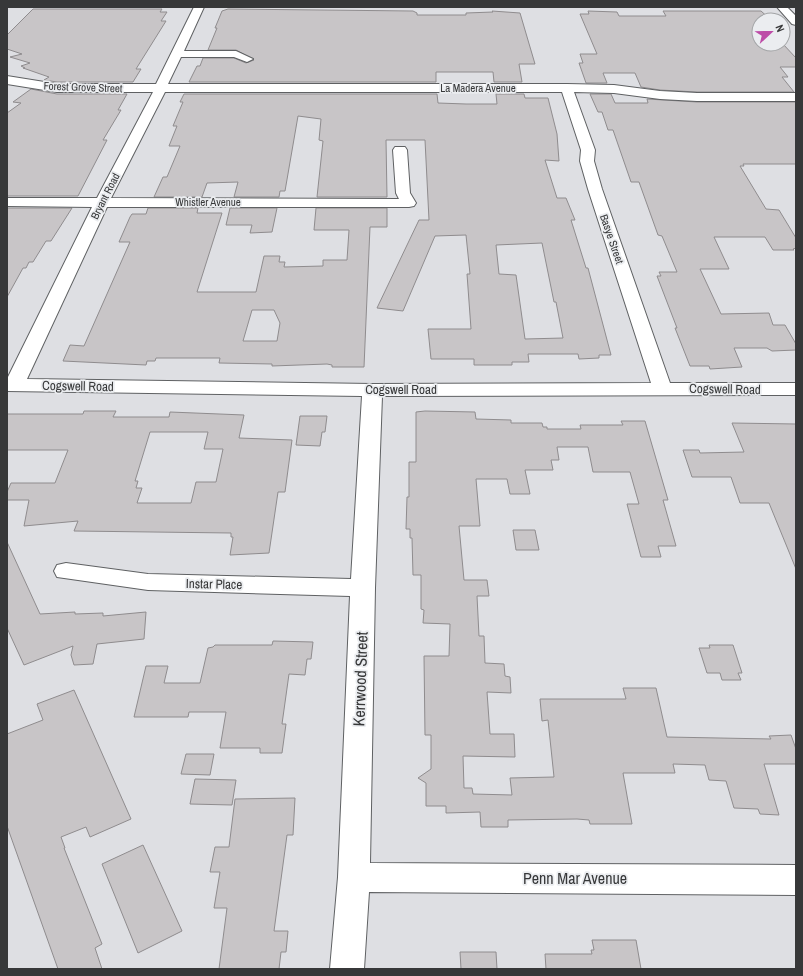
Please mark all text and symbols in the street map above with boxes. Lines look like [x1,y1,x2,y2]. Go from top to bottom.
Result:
north arrow [751,12,791,52]
text: N [773,23,788,34]
street label: Forest Grove Street [43,79,123,95]
street label: La Madera Avenue [440,81,516,95]
street label: Bryant Road [87,170,123,222]
street label: Whistler Avenue [175,195,241,209]
street label: Basye Street [597,212,627,266]
street label: Cogswell Road [42,377,114,395]
street label: Cogswell Road [689,380,761,398]
street label: Cogswell Road [365,381,437,398]
street label: Instar Place [186,575,242,593]
street label: Kerrwood Street [347,631,373,727]
street label: Penn Mar Avenue [523,867,627,889]

